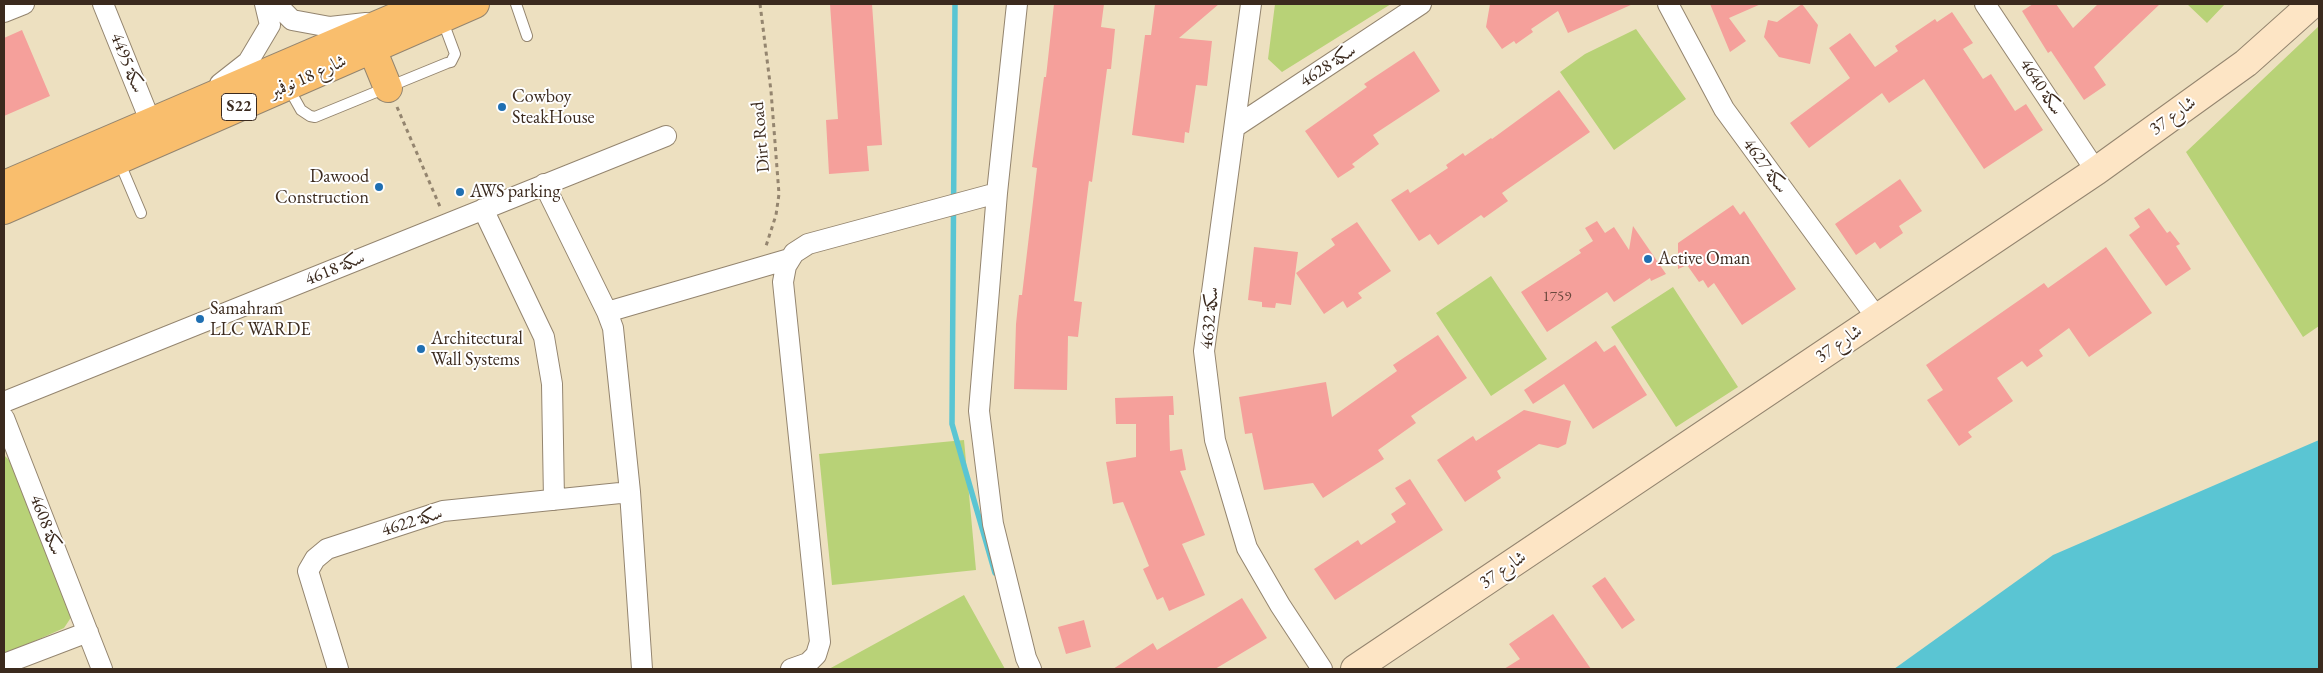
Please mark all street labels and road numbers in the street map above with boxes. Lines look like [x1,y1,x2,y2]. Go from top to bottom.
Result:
street label: سكة 4495 [105,30,149,96]
street label: سكة 4628 [1296,40,1360,92]
street label: شارع 18 نوفمبر [266,50,350,104]
street label: سكة 4640 [2015,55,2067,119]
street label: شارع 37 [2146,92,2200,140]
road number: S22 [222,94,256,120]
street label: Dirt Road [747,101,775,173]
street label: سكة 4627 [1738,134,1792,198]
street label: سكة 4618 [302,247,368,291]
street label: سكة 4632 [1196,286,1224,350]
street label: شارع 37 [1811,320,1867,368]
street label: سكة 4608 [25,492,67,558]
street label: سكة 4622 [379,502,445,542]
street label: شارع 37 [1475,546,1531,594]

